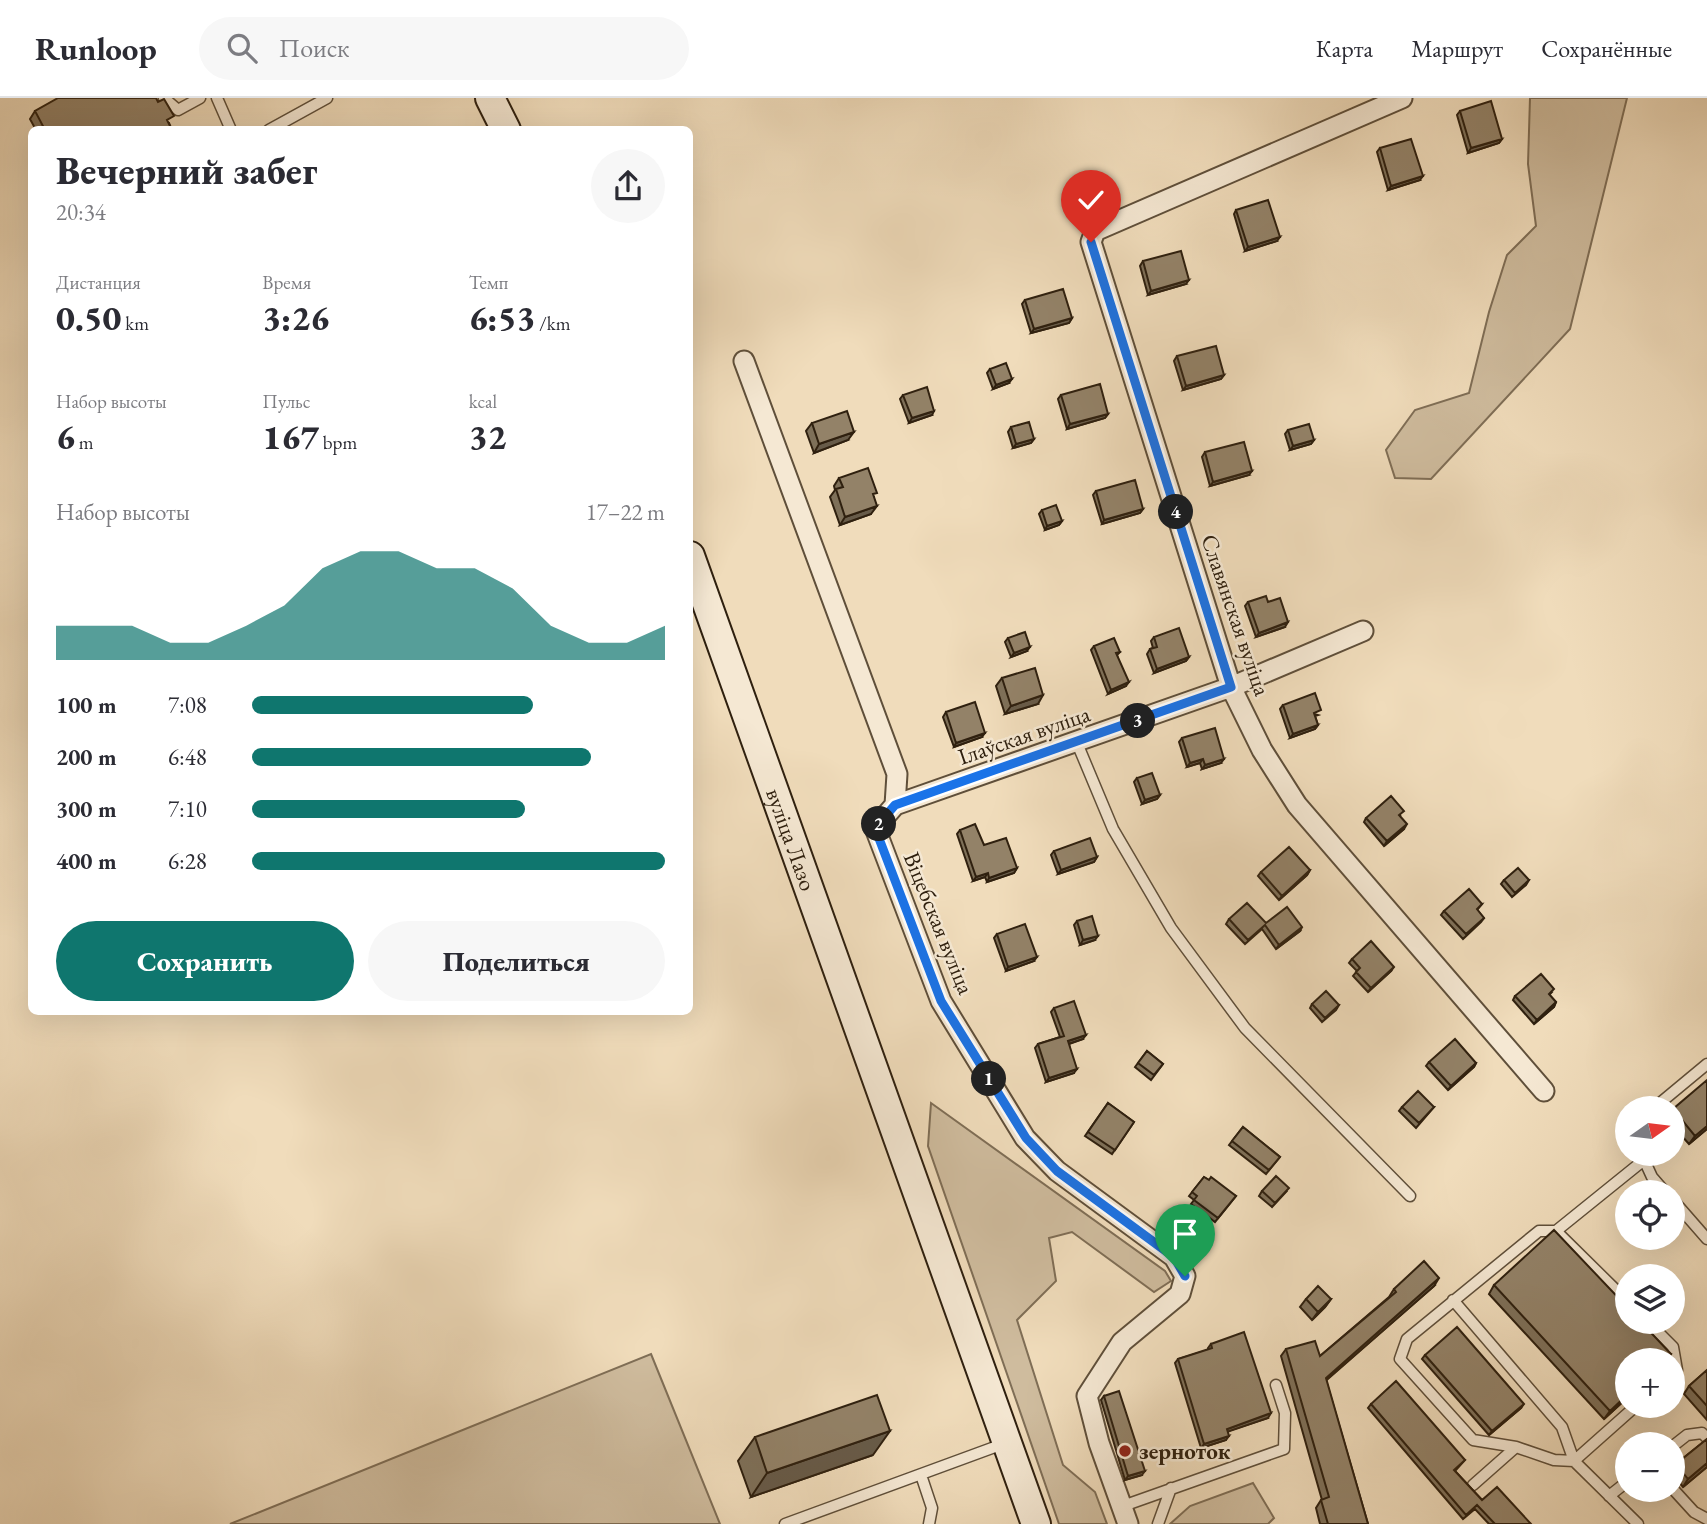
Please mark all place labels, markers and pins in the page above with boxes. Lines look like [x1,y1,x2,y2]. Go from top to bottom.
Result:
pin [1061,170,1121,242]
pin: 4 [1158,494,1194,530]
pin: 3 [1120,704,1156,738]
pin: 2 [862,806,896,842]
pin: 1 [972,1062,1006,1096]
pin [1155,1204,1215,1276]
place label: зерноток [1139,1436,1231,1466]
marker: зерноток [1117,1443,1133,1459]

